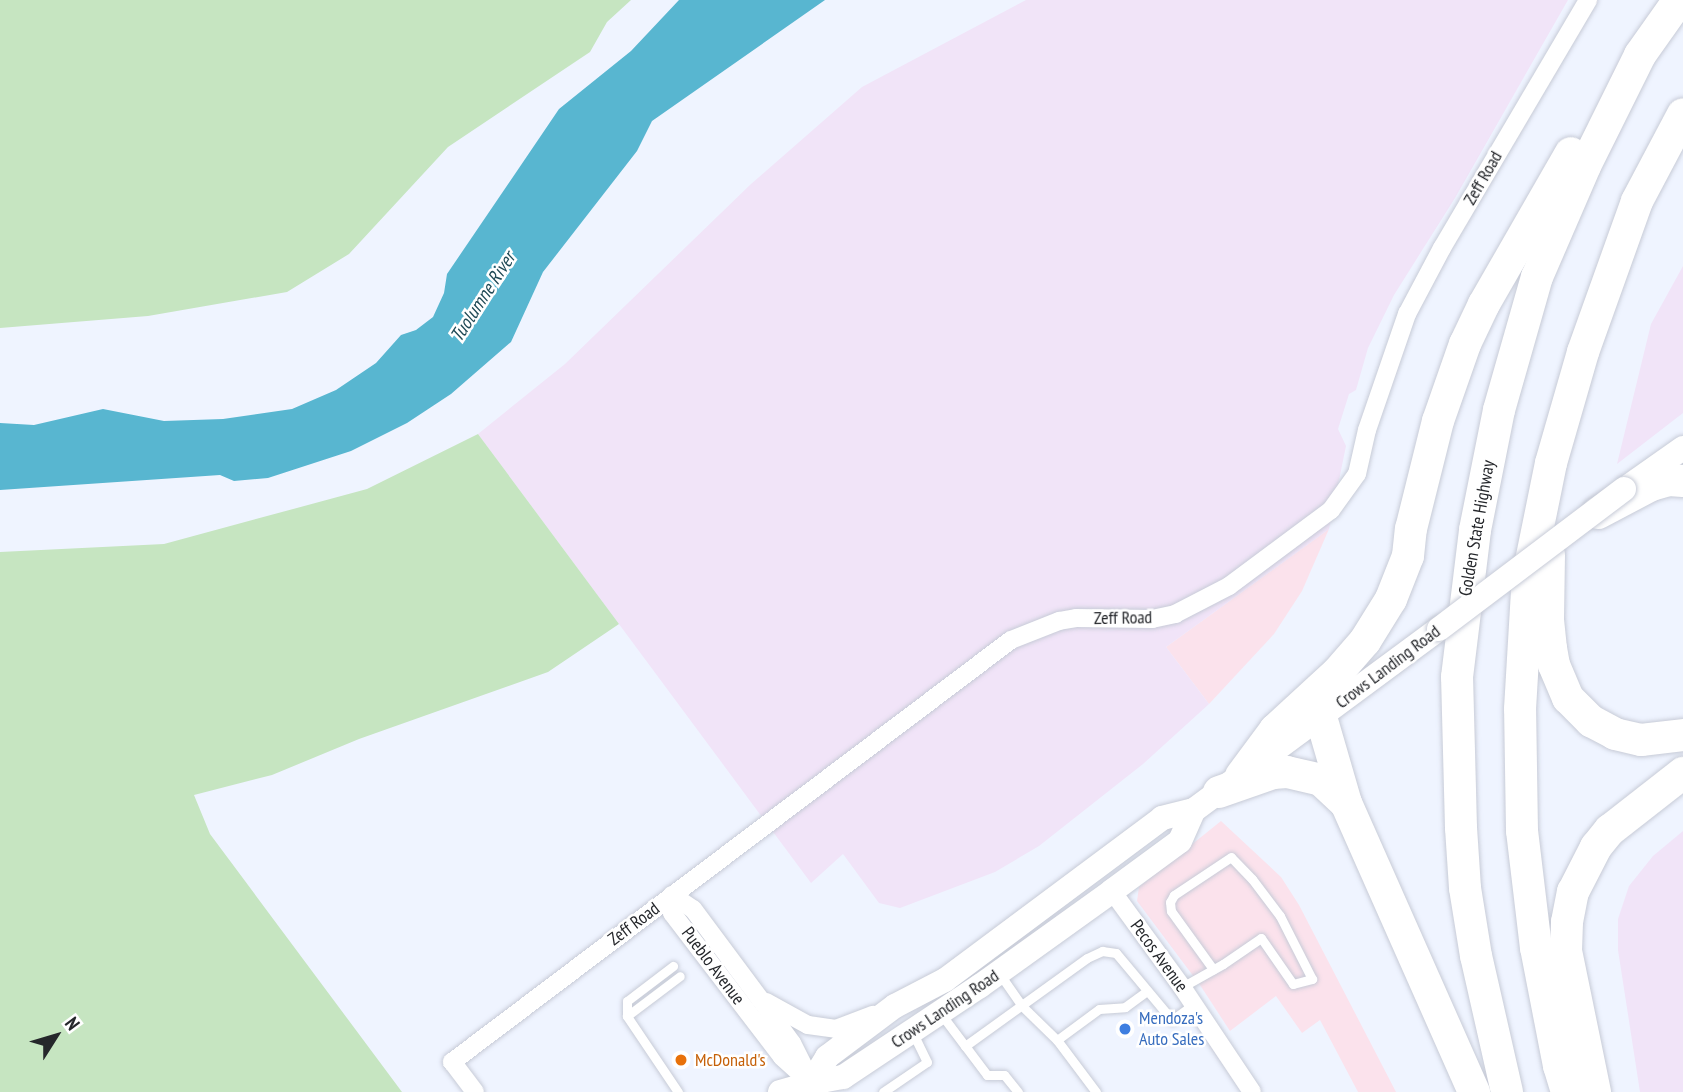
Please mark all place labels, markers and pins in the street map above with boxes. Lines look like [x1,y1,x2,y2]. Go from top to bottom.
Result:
place label: Mendoza's Auto Sales [1139,1008,1204,1050]
marker: Mendoza's Auto Sales [1117,1021,1133,1037]
place label: McDonald's [695,1049,766,1071]
marker: McDonald's [673,1052,689,1068]

